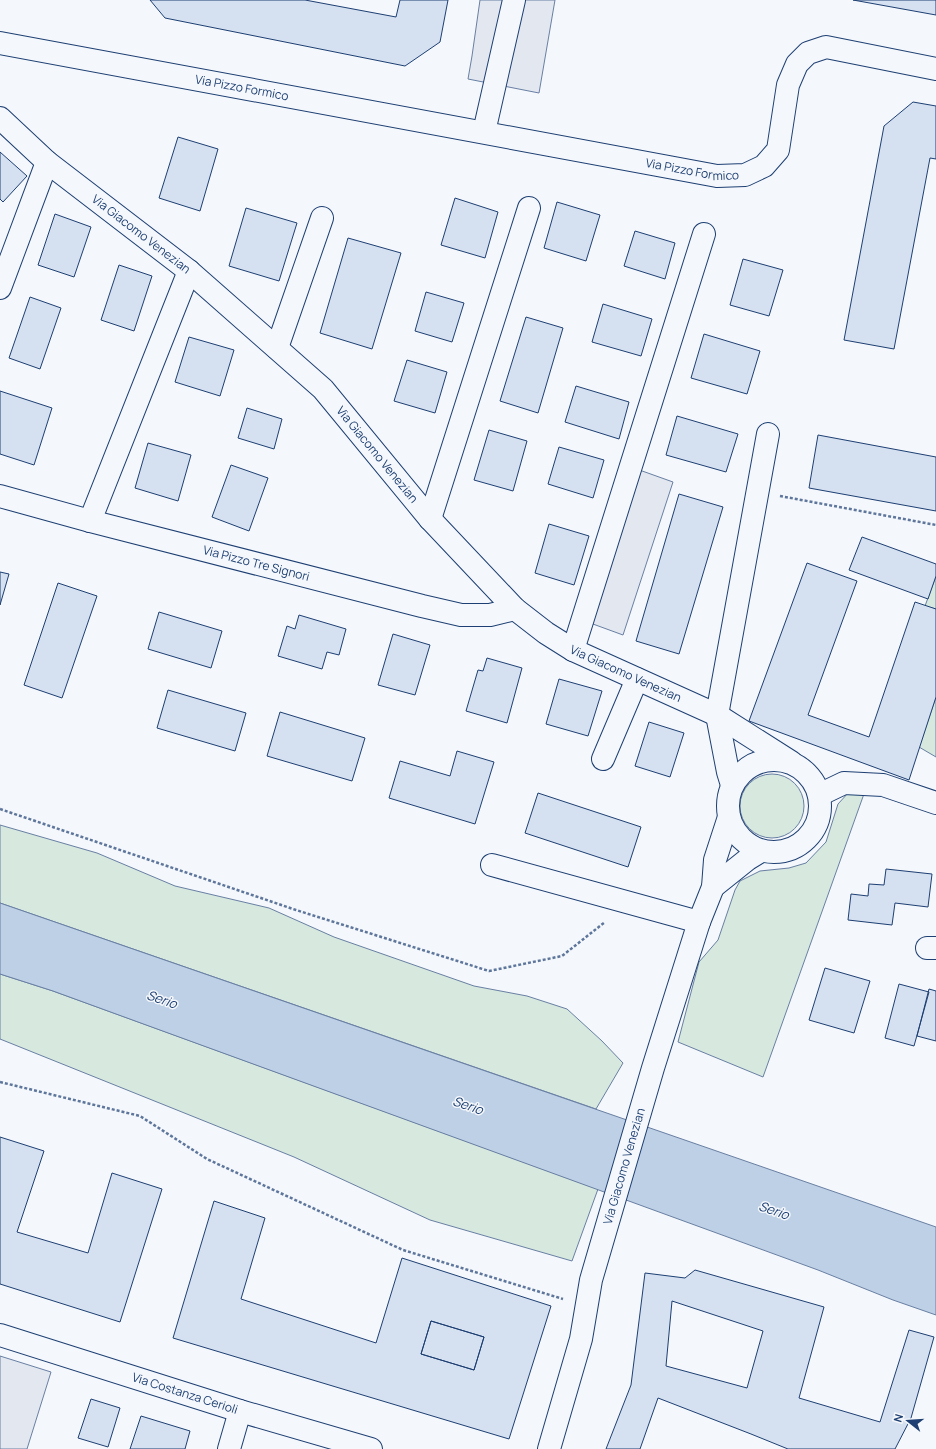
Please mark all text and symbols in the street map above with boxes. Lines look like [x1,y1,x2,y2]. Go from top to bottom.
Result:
street label: Via Pizzo Formico [194,70,290,104]
street label: Via Pizzo Formico [644,154,739,184]
street label: Via Giacomo Venezian [88,190,194,277]
street label: Via Giacomo Venezian [333,402,422,506]
street label: Via Pizzo Tre Signori [201,541,312,585]
street label: Via Giacomo Venezian [567,641,684,706]
water label: Serio [144,985,181,1013]
water label: Serio [450,1091,487,1119]
street label: Via Giacomo Venezian [599,1106,649,1226]
water label: Serio [756,1196,793,1224]
street label: Via Costanza Cerioli [130,1368,240,1418]
north arrow [888,1401,928,1441]
text: N [890,1412,906,1424]

